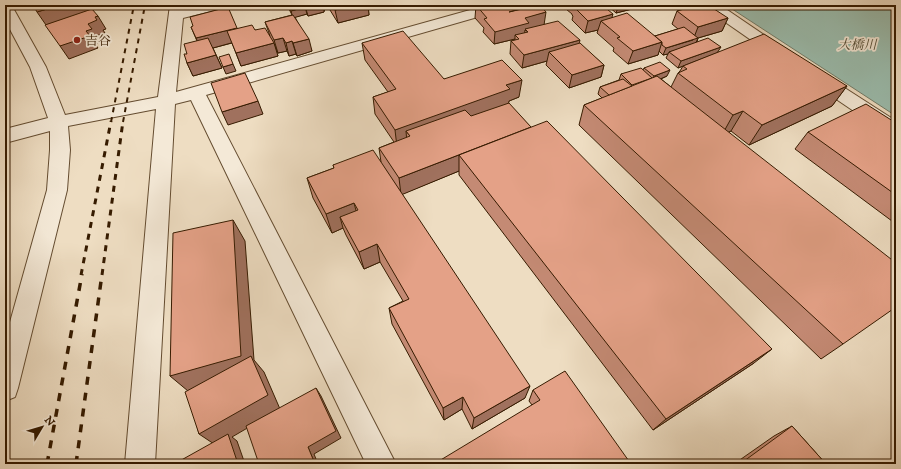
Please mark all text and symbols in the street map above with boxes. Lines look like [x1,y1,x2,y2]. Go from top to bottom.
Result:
place label: 吉谷 [85,33,111,49]
marker: 吉谷 [72,35,82,45]
water label: 大橋川 [837,37,878,53]
north arrow [22,407,62,447]
text: N [41,414,57,429]

